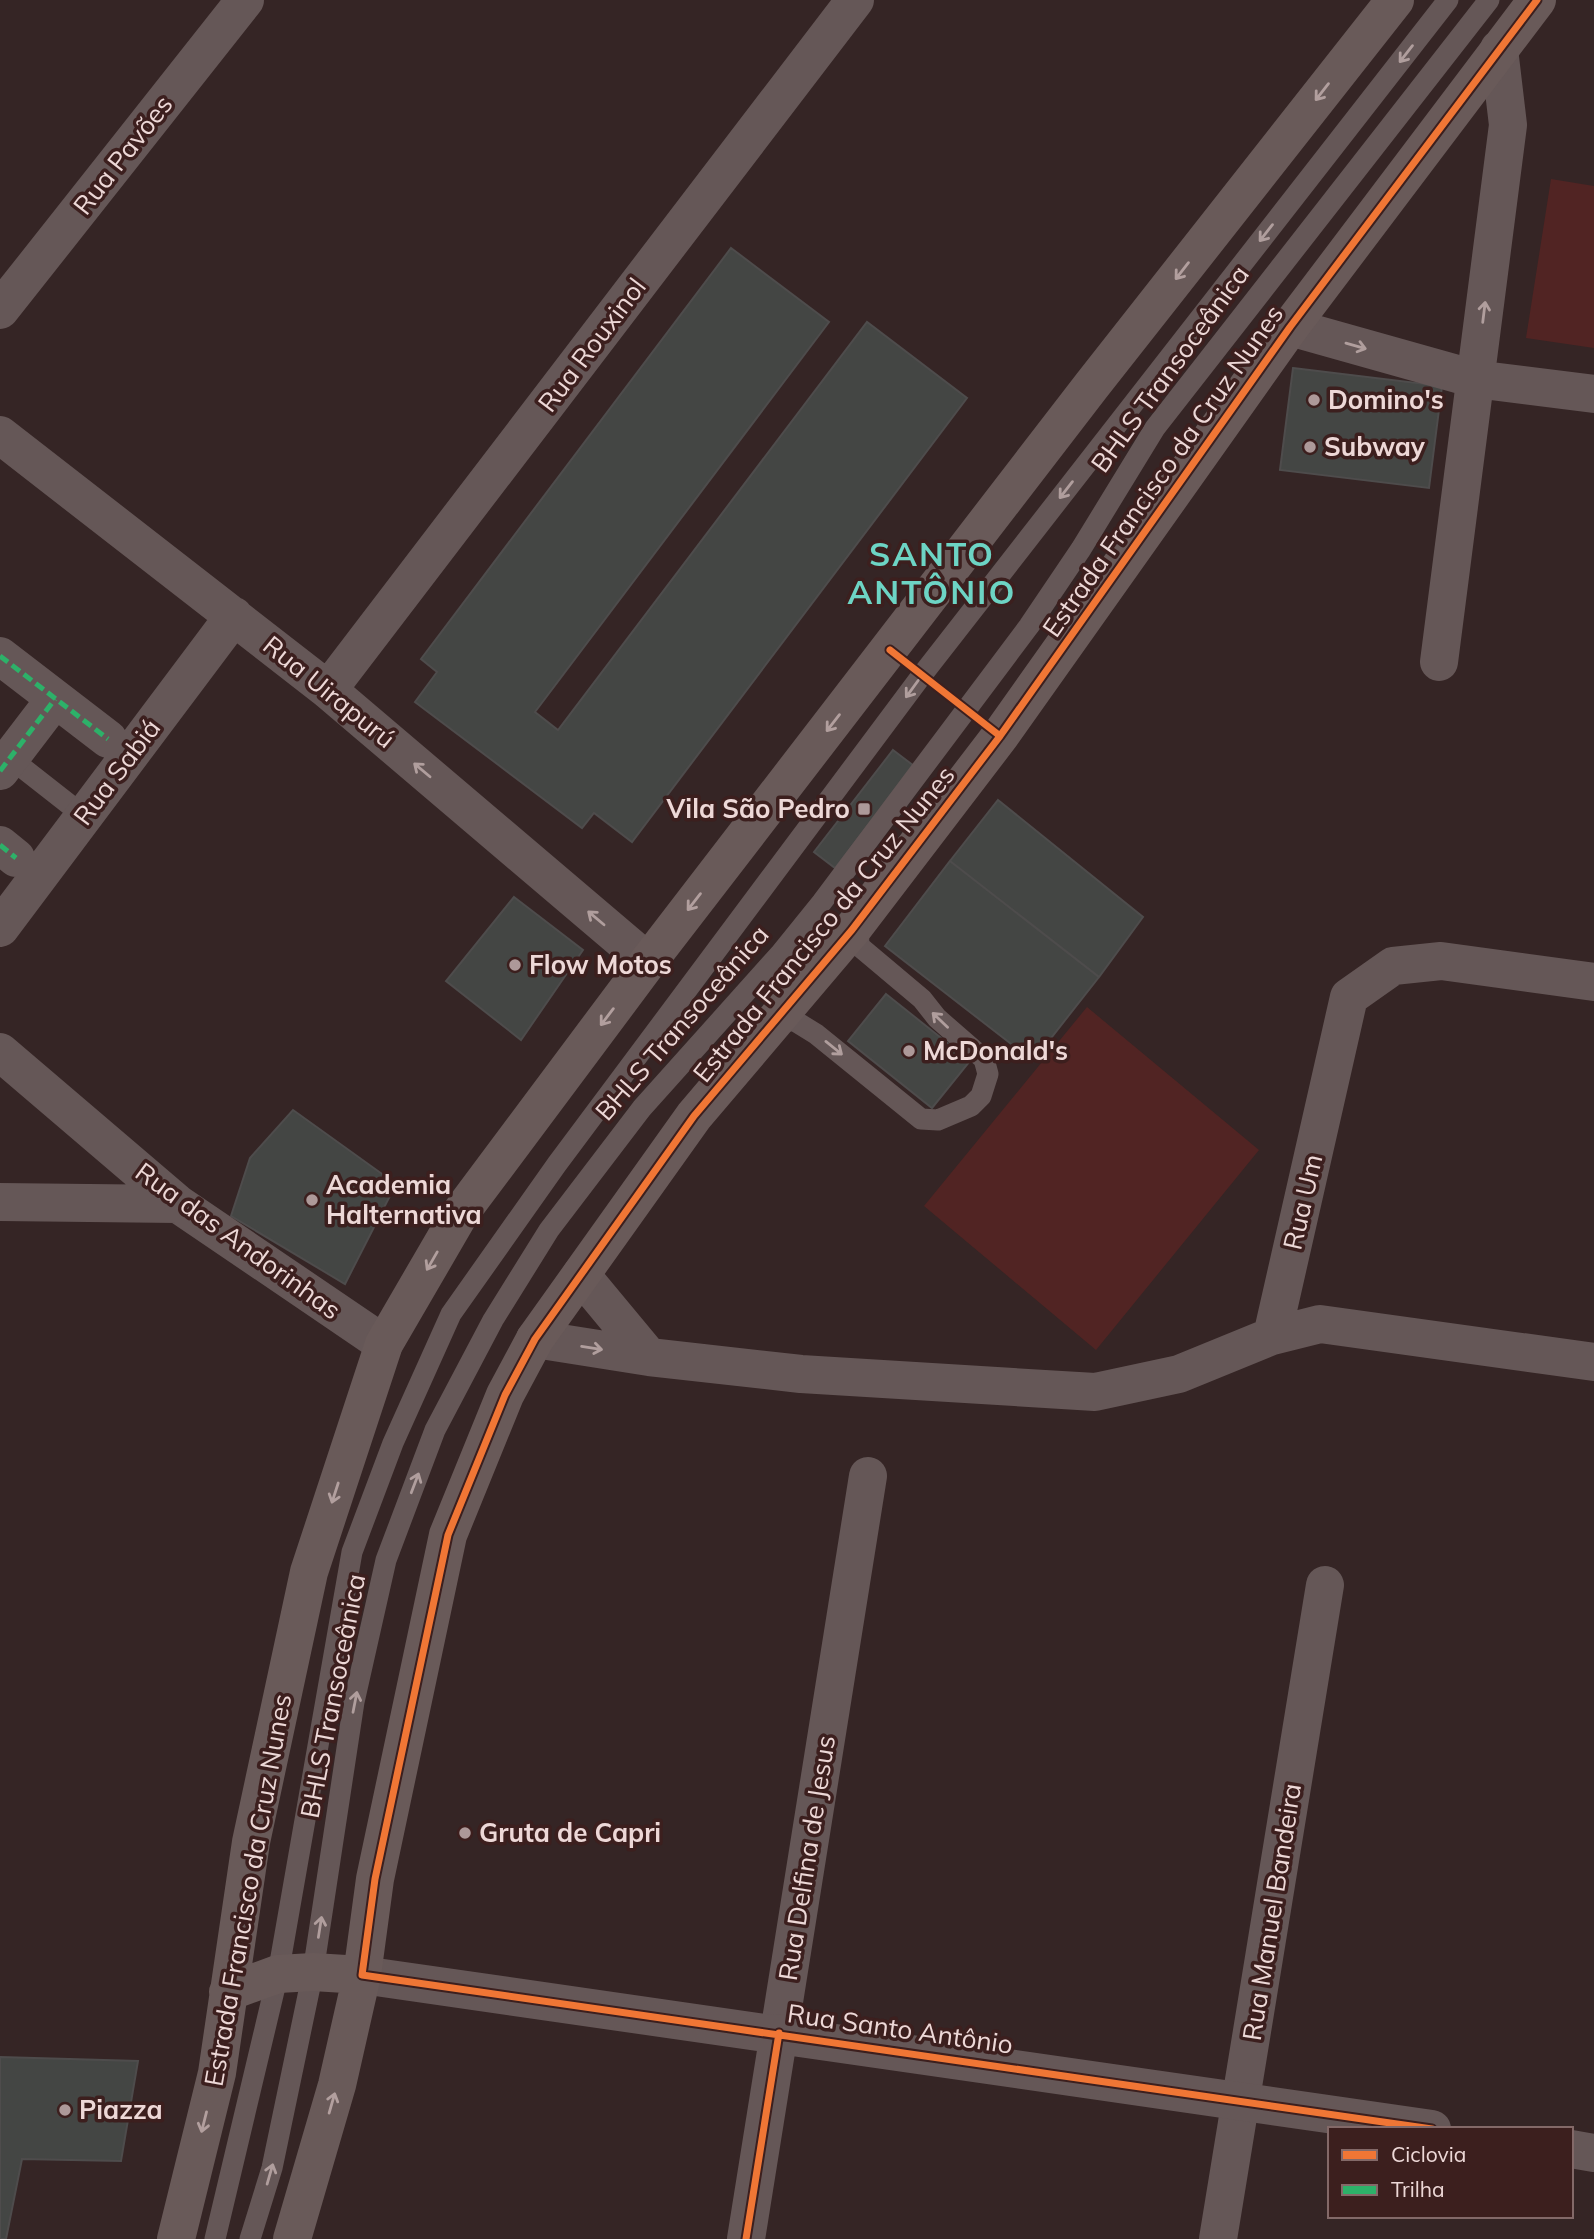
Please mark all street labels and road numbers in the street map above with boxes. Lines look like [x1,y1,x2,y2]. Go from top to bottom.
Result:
street label: Rua Pavões [66,88,180,221]
street label: BHLS Transoceânica [1083,259,1256,479]
street label: Rua Rouxinol [530,271,653,418]
street label: Estrada Francisco da Cruz Nunes [1035,298,1290,643]
street label: Rua Uirapurú [257,628,402,755]
street label: Rua Sabiá [66,712,167,831]
street label: Estrada Francisco da Cruz Nunes [686,759,962,1089]
street label: BHLS Transoceânica [588,918,775,1127]
street label: Rua Um [1276,1151,1330,1253]
street label: Rua das Andorinhas [129,1155,347,1326]
street label: BHLS Transoceânica [293,1571,372,1821]
street label: Estrada Francisco da Cruz Nunes [197,1691,298,2089]
street label: Rua Delfina de Jesus [771,1733,842,1983]
street label: Rua Manuel Bandeira [1235,1781,1308,2043]
street label: Rua Santo Antônio [785,1996,1015,2061]

